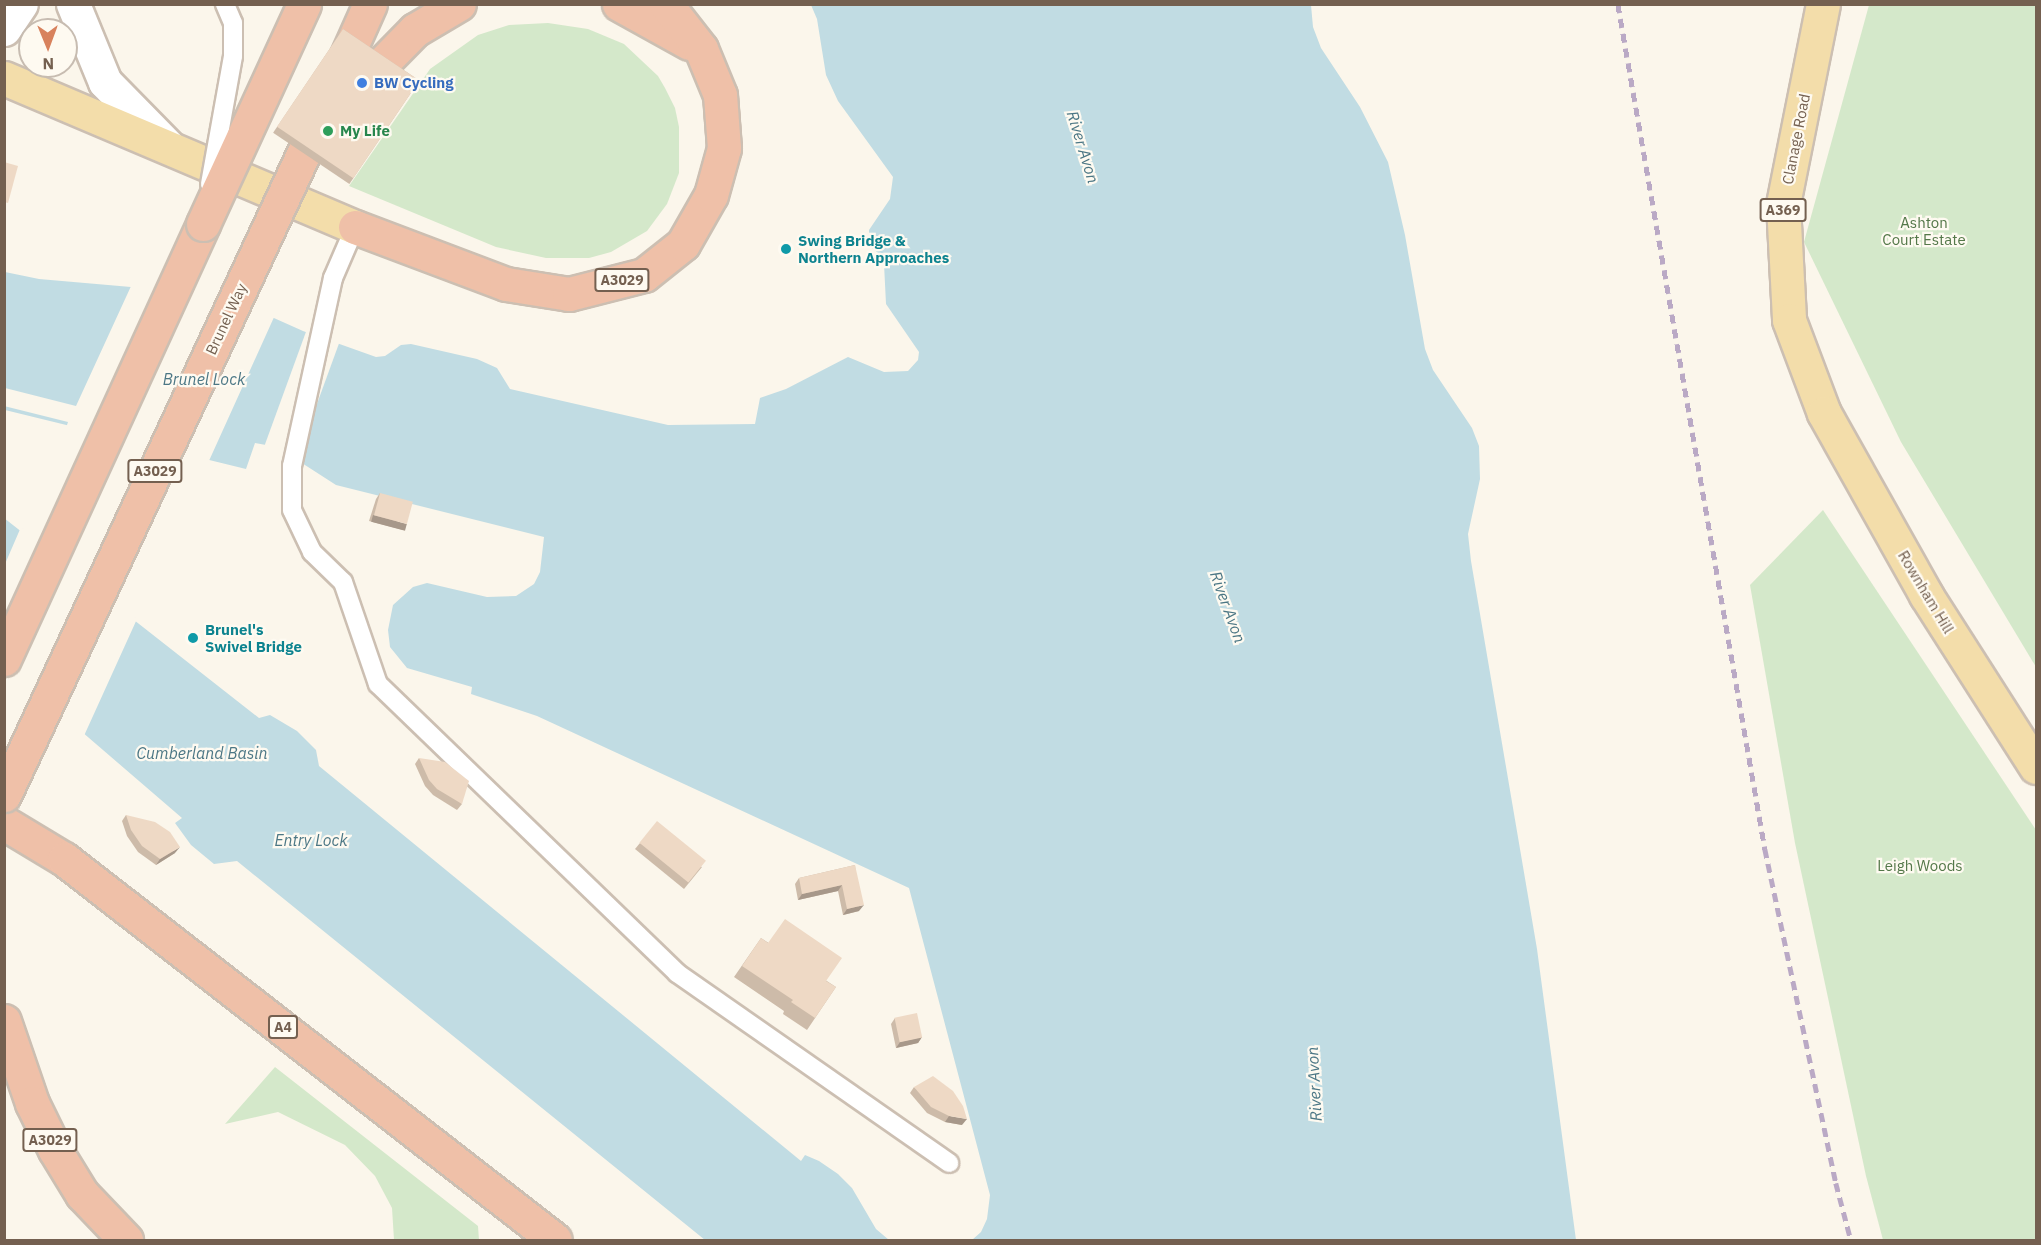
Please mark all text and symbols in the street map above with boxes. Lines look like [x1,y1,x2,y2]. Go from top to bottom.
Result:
north arrow [18,18,78,78]
text: N [42,54,54,74]
place label: BW Cycling [374,74,453,92]
marker: BW Cycling [355,76,369,90]
street label: Clanage Road [1778,92,1814,186]
water label: River Avon [1063,108,1103,186]
place label: My Life [340,122,390,140]
marker: My Life [321,124,335,138]
road number: A369 [1759,199,1807,221]
park label: Ashton Court Estate [1882,213,1966,248]
place label: Swing Bridge & Northern Approaches [798,231,949,266]
marker: Swing Bridge & Northern Approaches [779,242,793,256]
road number: A3029 [594,269,650,291]
street label: Brunel Way [202,280,250,358]
water label: Brunel Lock [163,369,245,389]
road number: A3029 [126,460,184,482]
street label: Rownham Hill [1894,547,1958,637]
water label: River Avon [1206,569,1250,645]
place label: Brunel's Swivel Bridge [205,620,302,655]
marker: Brunel's Swivel Bridge [186,631,200,645]
water label: Cumberland Basin [136,743,268,763]
water label: Entry Lock [274,830,348,850]
park label: Leigh Woods [1877,857,1963,875]
road number: A4 [268,1016,298,1038]
water label: River Avon [1302,1046,1326,1122]
road number: A3029 [22,1129,78,1151]

